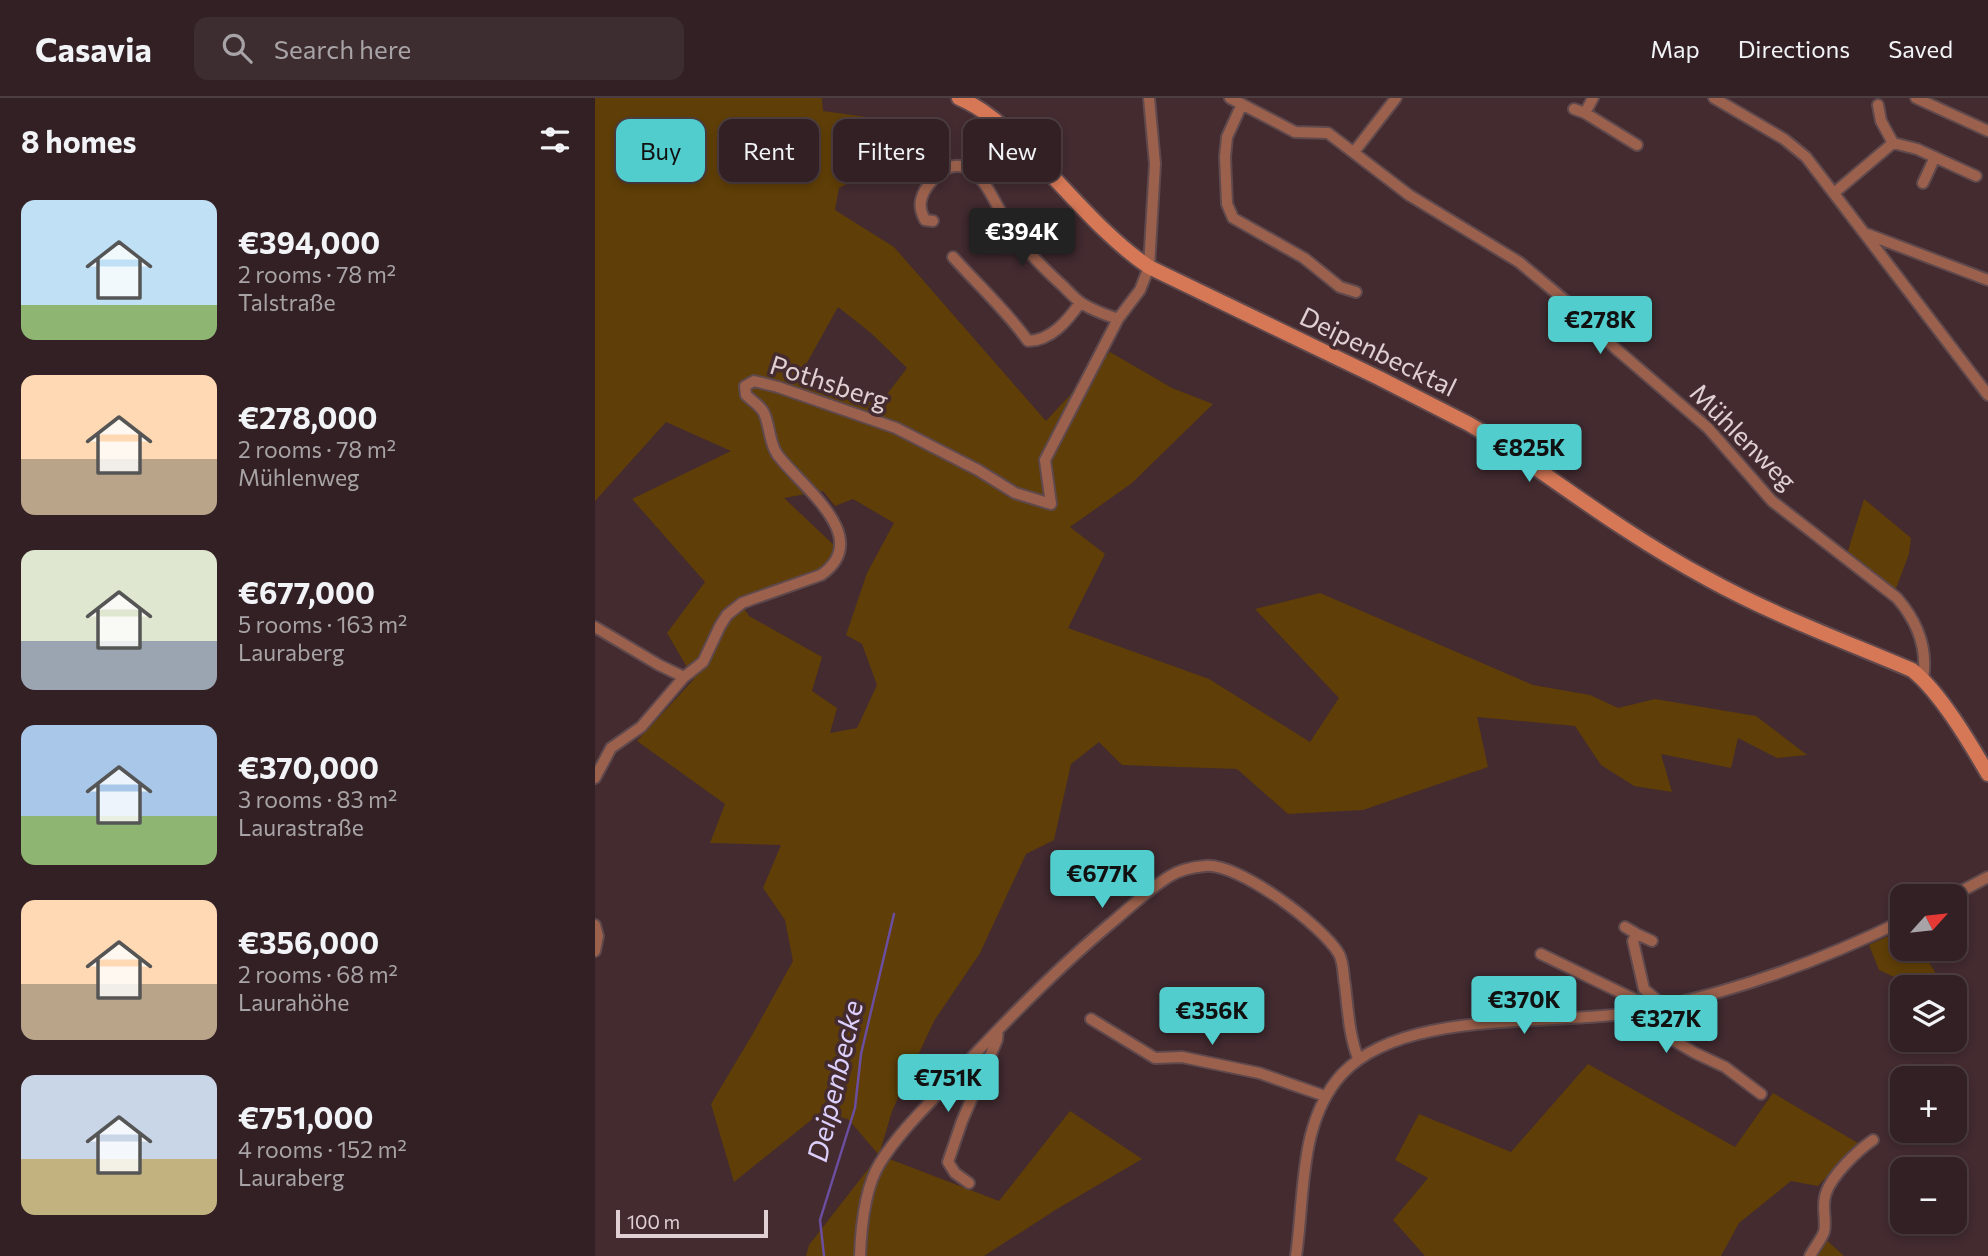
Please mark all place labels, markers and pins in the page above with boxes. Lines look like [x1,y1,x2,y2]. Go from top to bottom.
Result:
pin: €394K [973,208,1071,268]
pin: €278K [1551,296,1649,356]
pin: €825K [1480,424,1578,484]
pin: €677K [1053,850,1151,910]
pin: €370K [1475,976,1573,1036]
pin: €356K [1163,988,1261,1047]
pin: €327K [1617,996,1715,1055]
pin: €751K [899,1054,997,1114]

